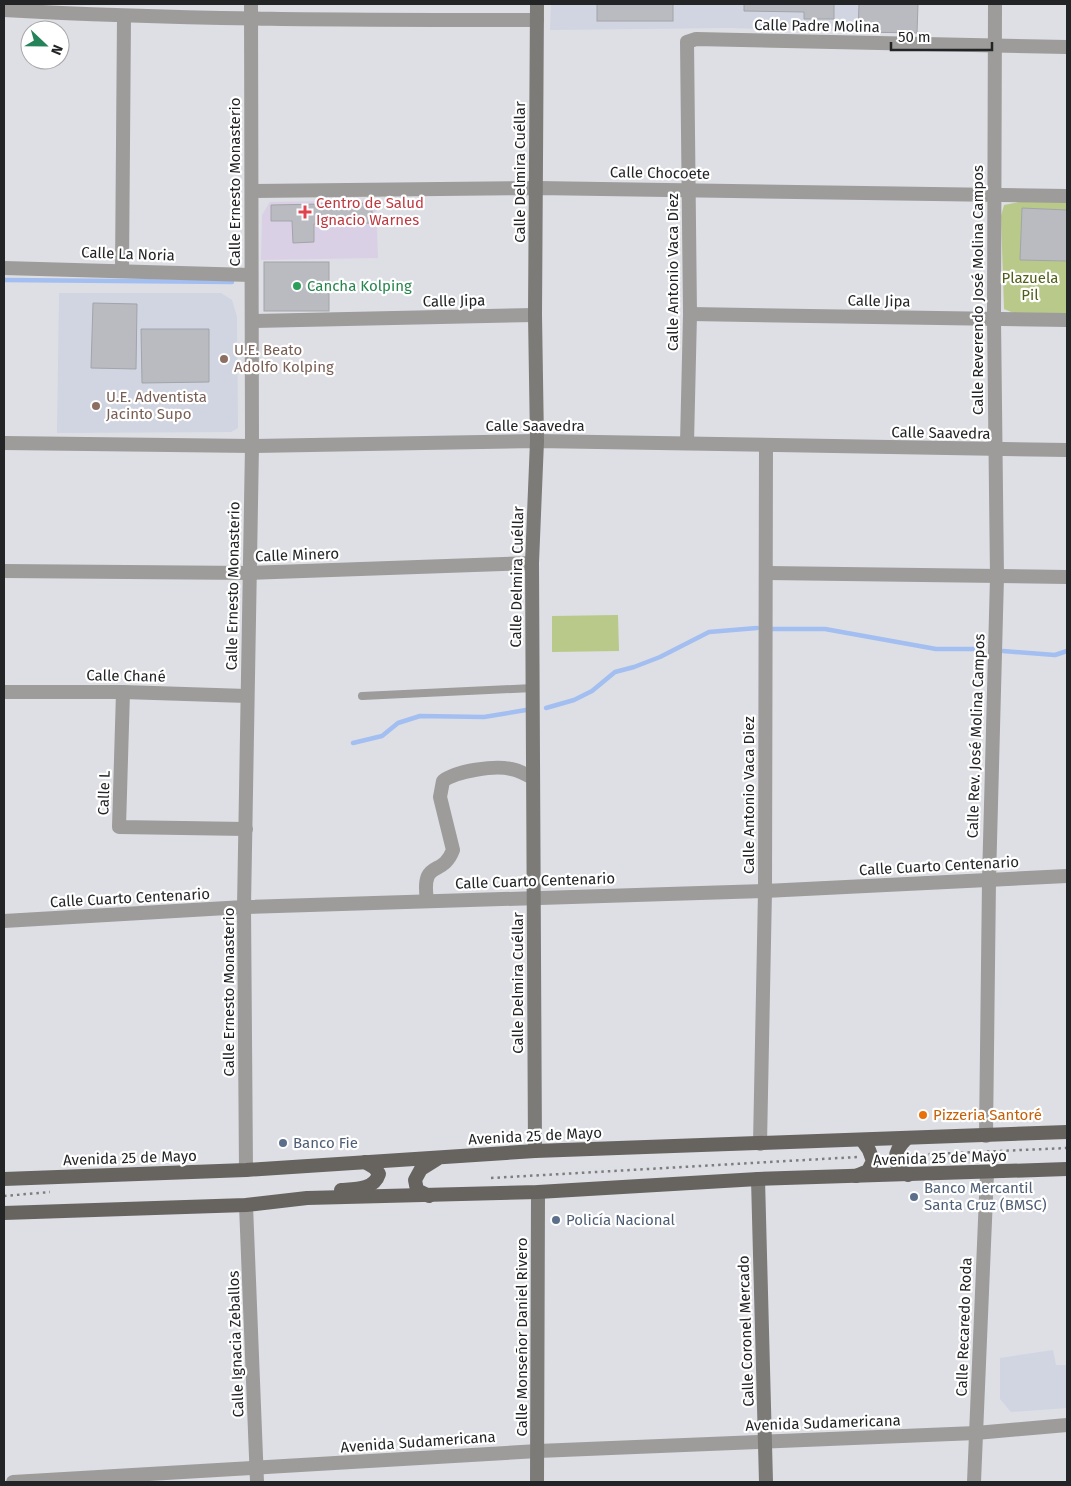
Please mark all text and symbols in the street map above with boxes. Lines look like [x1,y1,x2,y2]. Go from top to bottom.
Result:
street label: Calle Padre Molina [754,16,880,36]
north arrow [20,20,70,70]
scale bar [891,20,992,52]
text: 50 m [898,28,931,46]
text: N [47,42,66,57]
street label: Calle Ernesto Monasterio [226,97,244,267]
street label: Calle Delmira Cuéllar [511,101,529,243]
street label: Calle Chocoete [610,163,710,183]
street label: Calle Reverendo José Molina Campos [969,165,987,415]
street label: Calle Antonio Vaca Diez [664,193,682,351]
place label: Centro de Salud Ignacio Warnes [316,194,424,229]
marker: Centro de Salud Ignacio Warnes [298,205,312,219]
street label: Calle La Noria [81,243,175,265]
park label: Plazuela Pil [1002,269,1058,304]
place label: Cancha Kolping [307,277,412,295]
marker: Cancha Kolping [291,280,303,292]
street label: Calle Jipa [422,291,486,311]
street label: Calle Jipa [847,291,911,311]
place label: U.E. Beato Adolfo Kolping [234,341,334,376]
marker: U.E. Beato Adolfo Kolping [218,353,230,365]
place label: U.E. Adventista Jacinto Supo [106,388,207,423]
marker: U.E. Adventista Jacinto Supo [90,400,102,412]
street label: Calle Saavedra [485,417,585,435]
street label: Calle Saavedra [891,423,991,443]
street label: Calle Ernesto Monasterio [223,501,243,671]
street label: Calle Delmira Cuéllar [507,506,527,648]
street label: Calle Minero [255,545,339,565]
street label: Calle Rev. José Molina Campos [963,633,989,839]
street label: Calle Chané [86,666,166,686]
street label: Calle Antonio Vaca Diez [740,716,758,874]
street label: Calle L [94,770,114,816]
street label: Calle Cuarto Centenario [859,853,1019,879]
street label: Calle Cuarto Centenario [455,869,615,893]
street label: Calle Cuarto Centenario [50,885,210,911]
street label: Calle Ernesto Monasterio [220,907,238,1077]
street label: Calle Delmira Cuéllar [509,912,527,1054]
place label: Pizzeria Santoré [933,1106,1042,1124]
marker: Pizzeria Santoré [917,1109,929,1121]
street label: Avenida 25 de Mayo [468,1124,602,1148]
place label: Banco Fie [293,1134,358,1152]
marker: Banco Fie [277,1137,289,1149]
street label: Avenida 25 de Mayo [63,1147,197,1169]
street label: Avenida 25 de Mayo [873,1147,1007,1169]
place label: Banco Mercantil Santa Cruz (BMSC) [924,1179,1047,1214]
marker: Banco Mercantil Santa Cruz (BMSC) [908,1191,920,1203]
place label: Policía Nacional [566,1211,676,1229]
marker: Policía Nacional [550,1214,562,1226]
street label: Calle Monseñor Daniel Rivero [513,1238,531,1436]
street label: Calle Coronel Mercado [734,1255,758,1407]
street label: Calle Recaredo Roda [953,1257,975,1397]
street label: Calle Ignacia Zeballos [224,1270,248,1418]
street label: Avenida Sudamericana [745,1411,901,1435]
street label: Avenida Sudamericana [340,1428,496,1456]

